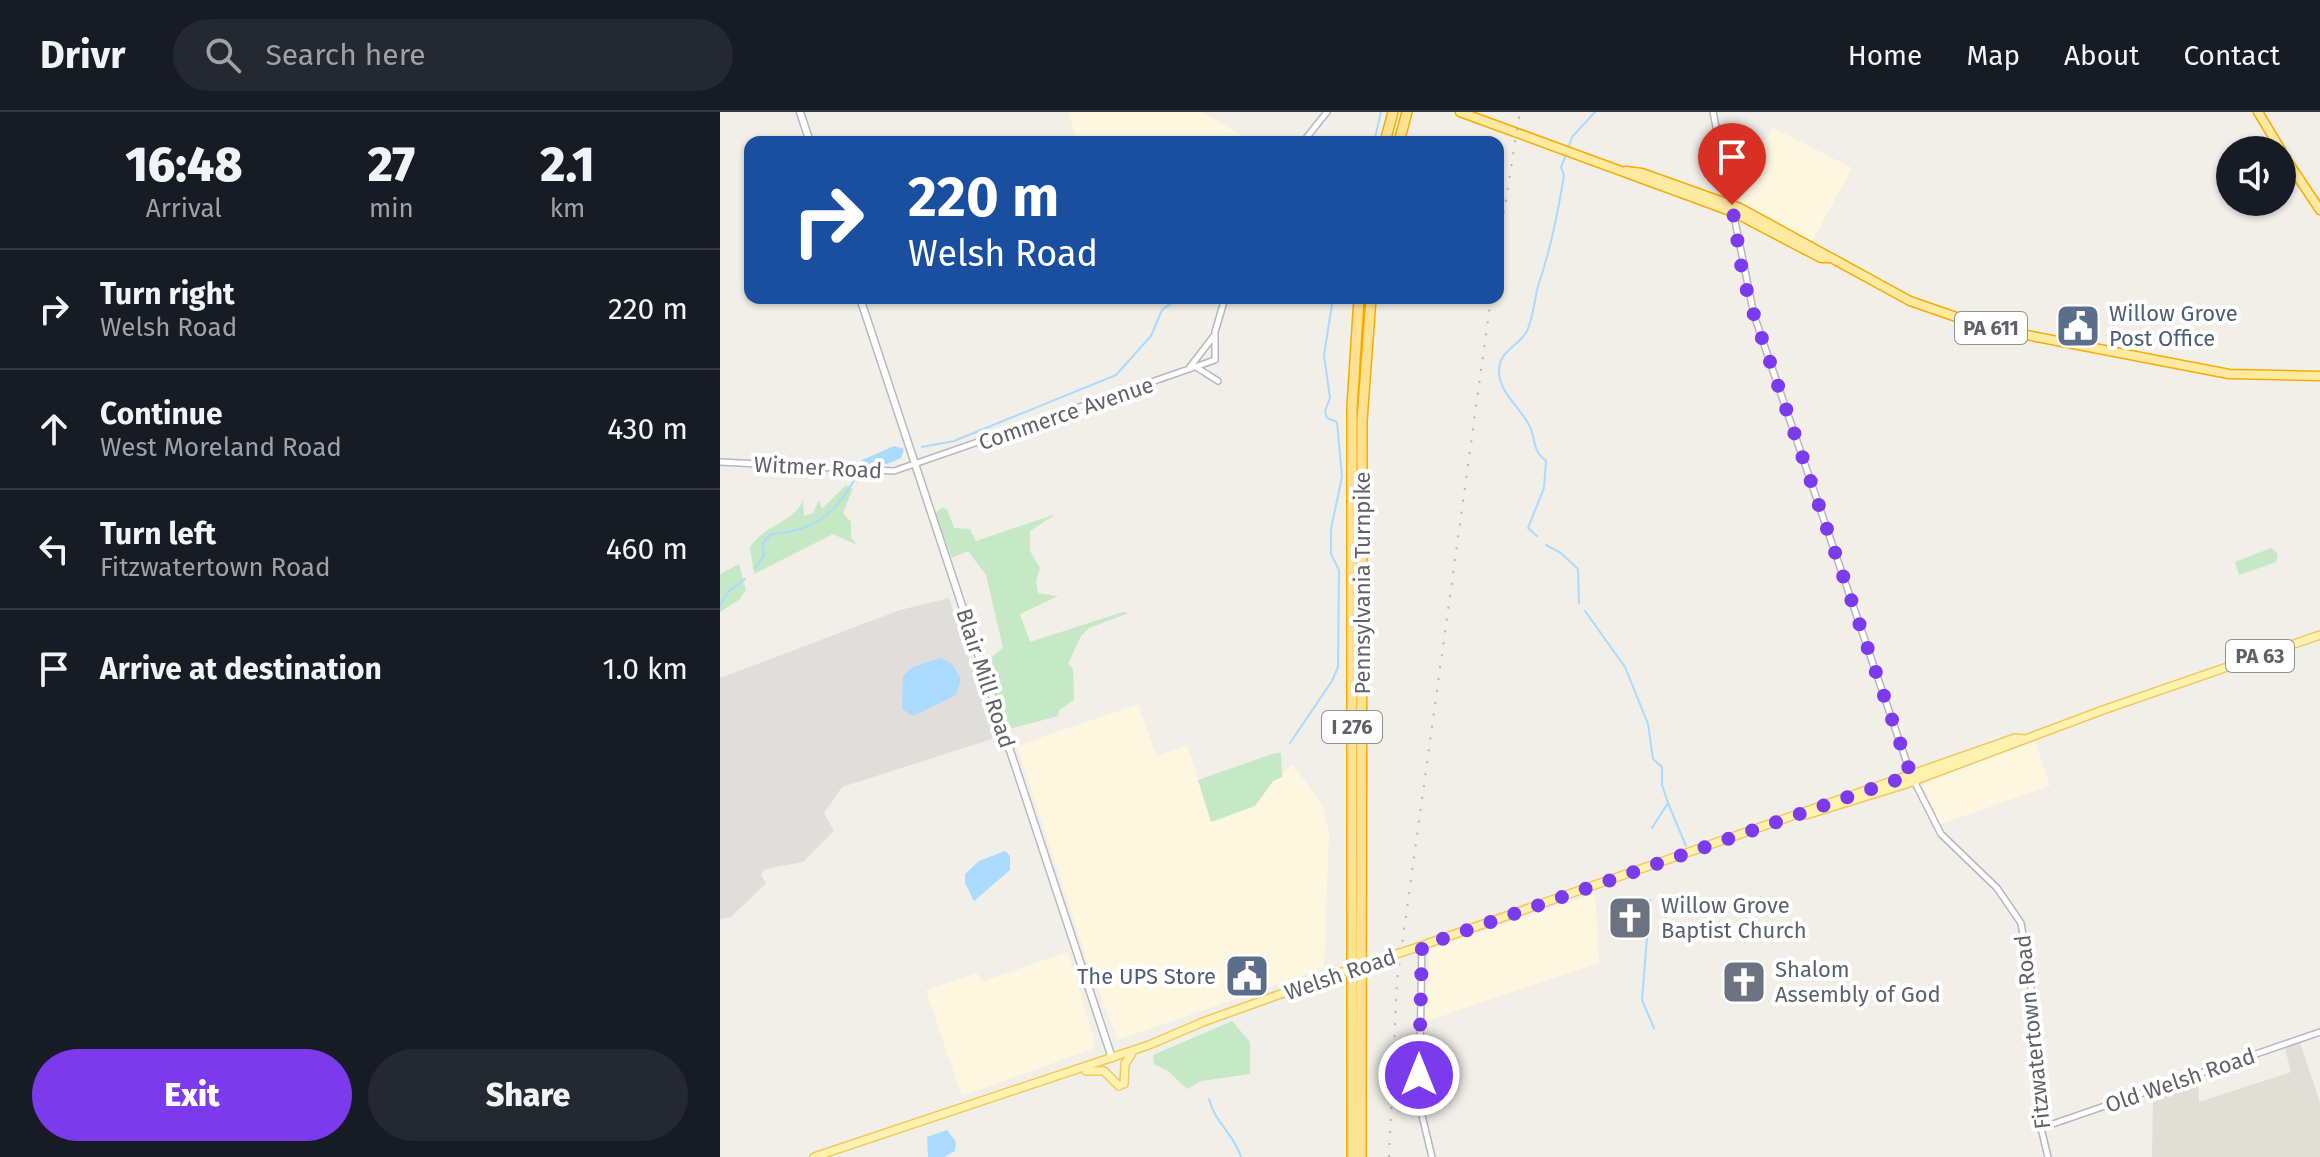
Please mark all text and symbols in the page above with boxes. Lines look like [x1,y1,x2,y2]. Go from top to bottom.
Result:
search box [173,19,733,91]
text: Drivr [40,32,125,78]
icon: search [201,33,245,77]
text: Search here [265,37,426,73]
text: Home [1848,39,1922,72]
text: Map [1966,39,2020,72]
text: About [2064,39,2139,72]
text: Contact [2183,39,2280,72]
pin [1698,123,1766,205]
icon: arrive [1710,135,1754,179]
text: 16:48 [125,136,243,194]
text: 27 [368,136,415,194]
text: 2.1 [540,136,595,194]
map controls [2216,136,2296,216]
button: sound [2216,136,2296,216]
text: 220 m [908,164,1059,231]
icon: right [776,168,880,272]
text: Arrival [146,193,222,224]
text: min [369,193,414,224]
text: km [550,193,585,224]
text: Welsh Road [908,232,1098,276]
text: Turn right [100,276,235,312]
icon: right [32,287,76,331]
text: 220 m [608,291,688,327]
place label: Willow Grove Post Office [2109,300,2238,352]
public building icon: Willow Grove Post Office [2054,302,2102,350]
text: Welsh Road [100,312,237,343]
road number: PA 611 [1955,312,2027,344]
street label: Commerce Avenue [975,371,1157,456]
text: Continue [100,396,223,432]
icon: ahead [32,407,76,451]
text: 430 m [607,411,688,447]
text: West Moreland Road [100,432,342,463]
street label: Witmer Road [753,451,883,484]
street label: Pennsylvania Turnpike [1349,471,1376,695]
text: Turn left [100,516,216,552]
icon: left [32,527,76,571]
text: 460 m [606,531,688,567]
text: Fitzwatertown Road [100,552,331,583]
street label: Blair Mill Road [950,605,1021,751]
road number: PA 63 [2226,640,2294,672]
icon: arrive [32,647,76,691]
text: Arrive at destination [100,651,382,687]
text: 1.0 km [602,651,688,687]
road number: I 276 [1322,711,1382,743]
place label: Willow Grove Baptist Church [1661,892,1807,944]
church icon: Willow Grove Baptist Church [1606,894,1654,942]
street label: Fitzwatertown Road [2009,934,2056,1130]
street label: Welsh Road [1281,943,1399,1006]
public building icon: The UPS Store [1223,952,1271,1000]
place label: Shalom Assembly of God [1775,956,1941,1008]
church icon: Shalom Assembly of God [1720,958,1768,1006]
place label: The UPS Store [1077,963,1216,990]
position arrow [1377,1033,1461,1117]
street label: Old Welsh Road [2102,1042,2259,1119]
button: Exit [32,1049,352,1141]
button: Share [368,1049,688,1141]

